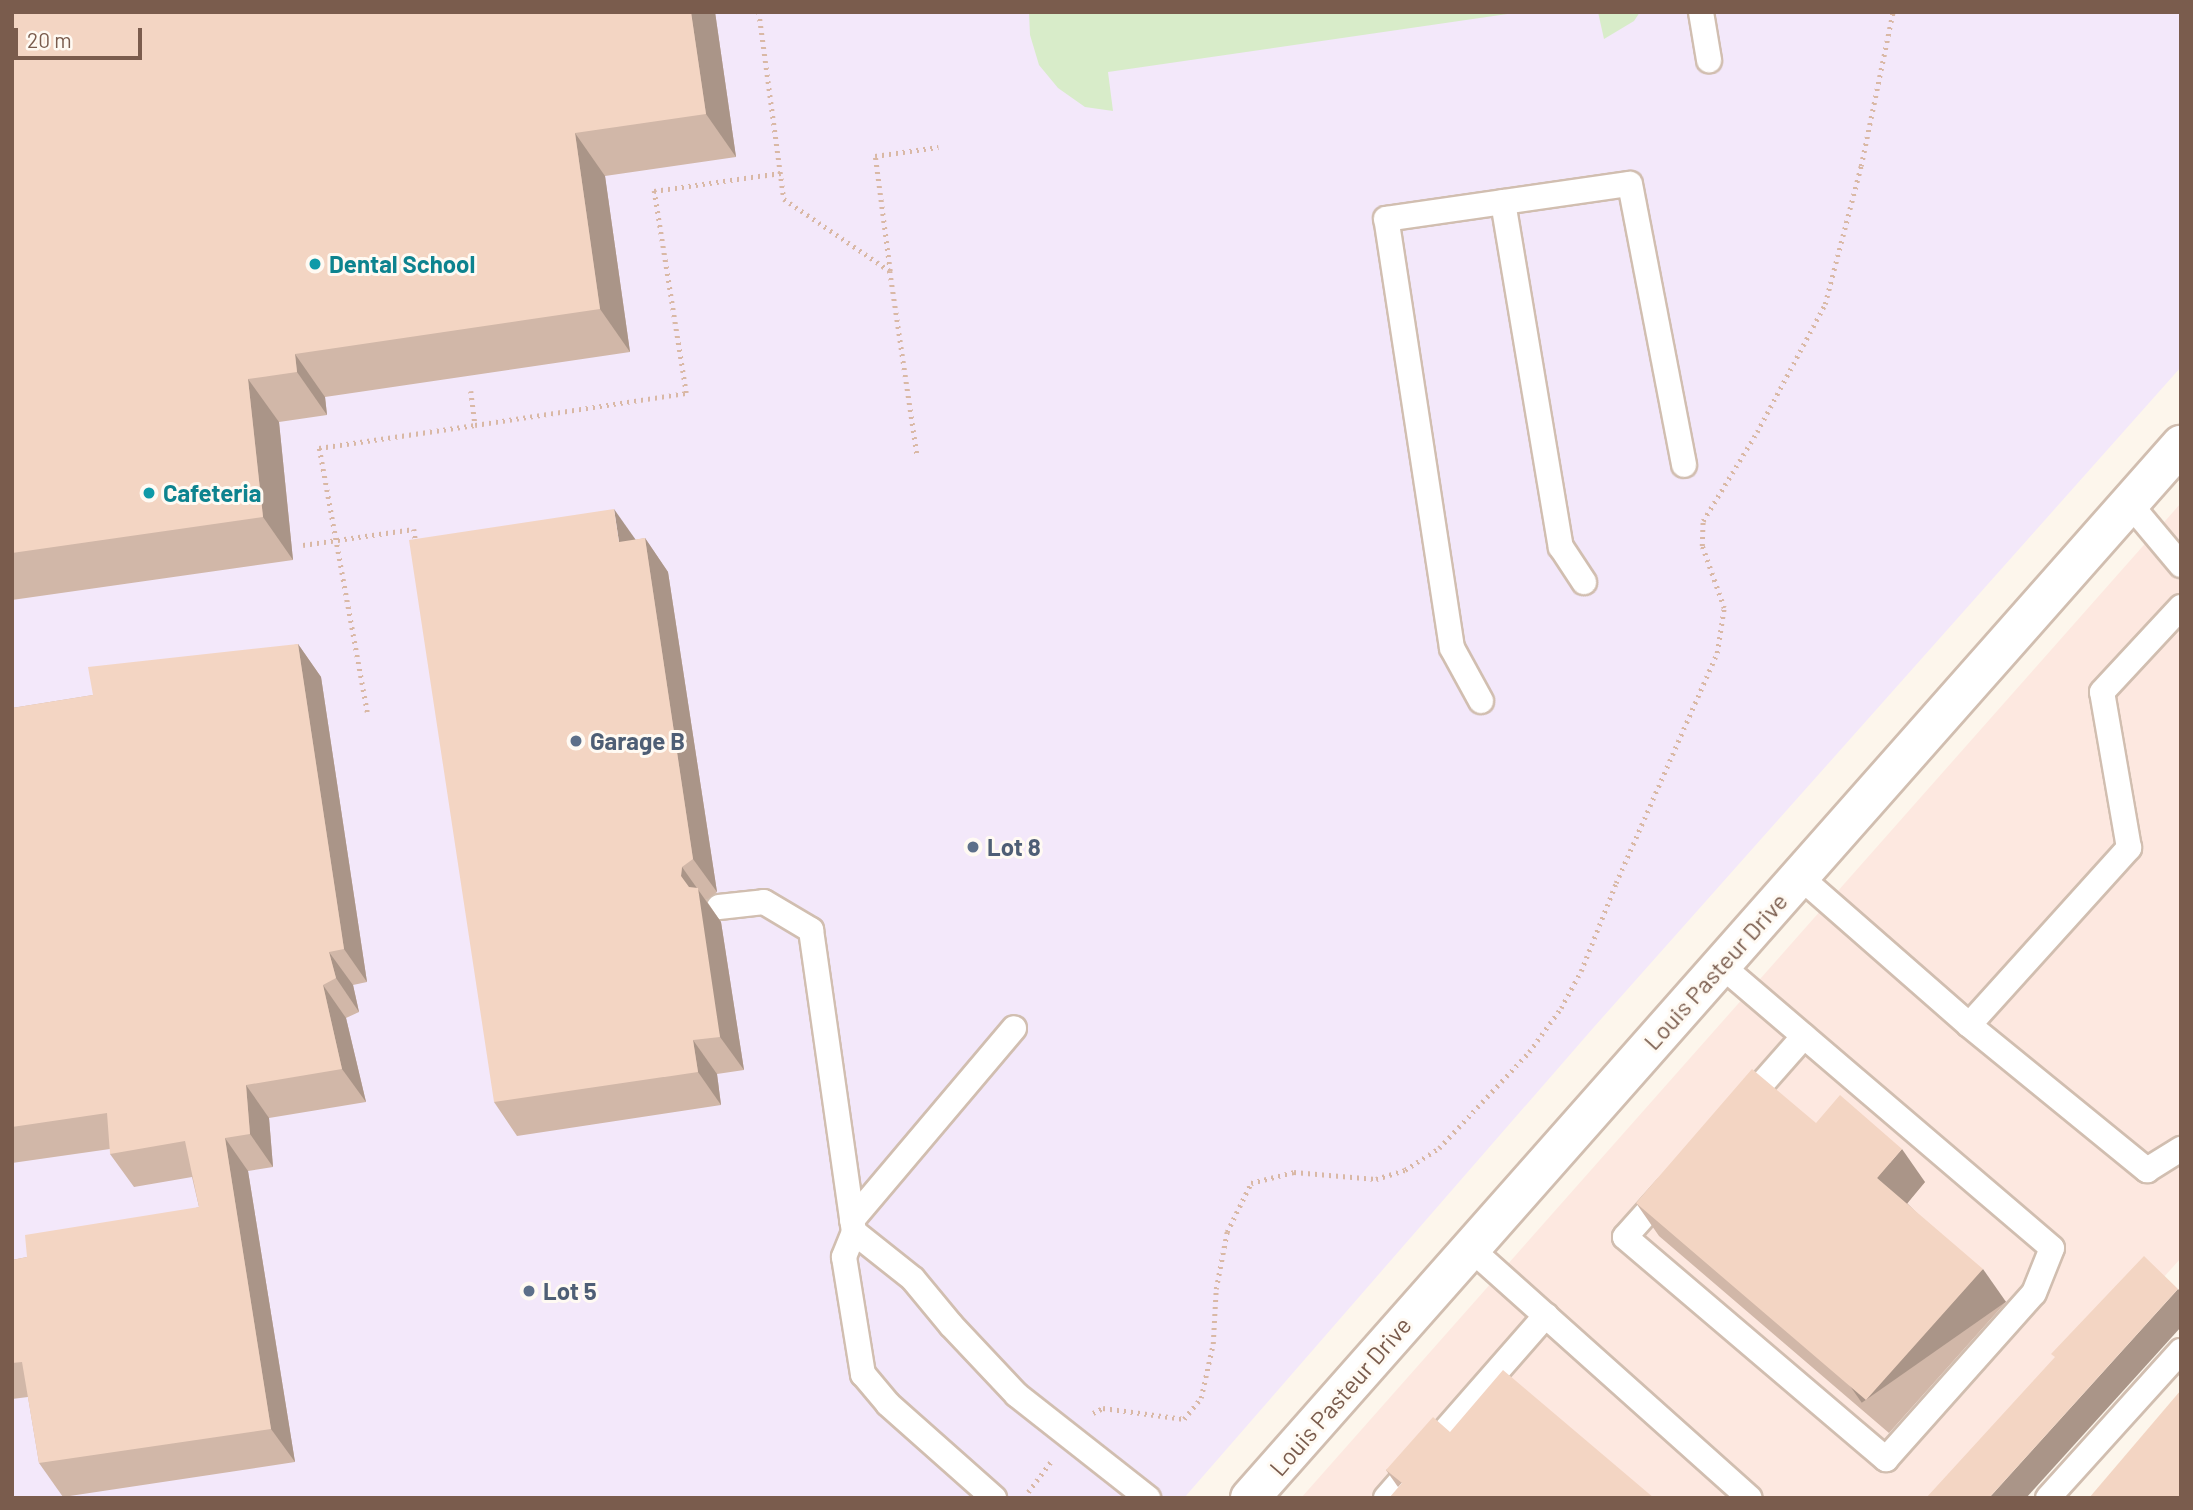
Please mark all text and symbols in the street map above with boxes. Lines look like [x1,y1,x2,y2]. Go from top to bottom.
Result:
scale bar [18,14,145,58]
text: 20 m [27,27,72,52]
place label: Dental School [329,250,475,278]
marker: Dental School [307,256,323,272]
place label: Cafeteria [163,479,261,507]
marker: Cafeteria [141,485,157,501]
place label: Garage B [590,727,685,755]
marker: Garage B [568,733,584,749]
place label: Lot 8 [987,833,1041,861]
marker: Lot 8 [965,839,981,855]
street label: Louis Pasteur Drive [1637,887,1793,1055]
place label: Lot 5 [543,1277,597,1305]
marker: Lot 5 [521,1283,537,1299]
street label: Louis Pasteur Drive [1263,1311,1417,1481]

